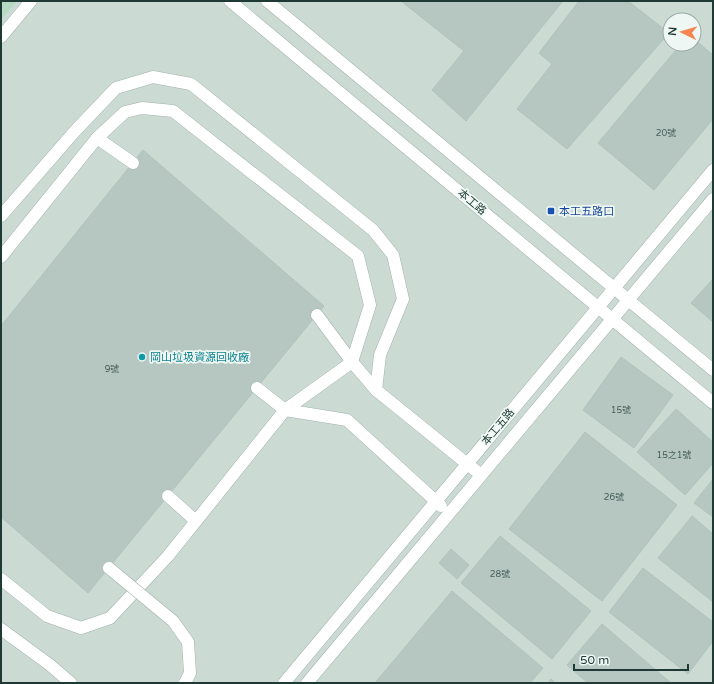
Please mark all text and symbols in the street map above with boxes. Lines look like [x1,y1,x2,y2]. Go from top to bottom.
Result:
north arrow [662,12,702,52]
text: N [666,26,679,36]
house number: 20號 [656,128,676,139]
street label: 本工路 [455,186,489,218]
place label: 本工五路口 [559,205,614,218]
marker: 本工五路口 [546,206,556,216]
place label: 岡山垃圾資源回收廠 [150,351,249,364]
marker: 岡山垃圾資源回收廠 [137,352,147,362]
house number: 9號 [105,364,119,375]
house number: 15號 [611,405,631,416]
street label: 本工五路 [479,406,517,448]
house number: 15之1號 [657,450,691,461]
house number: 26號 [604,492,624,503]
house number: 28號 [490,569,510,580]
scale bar [574,646,688,672]
text: 50 m [580,653,609,667]

